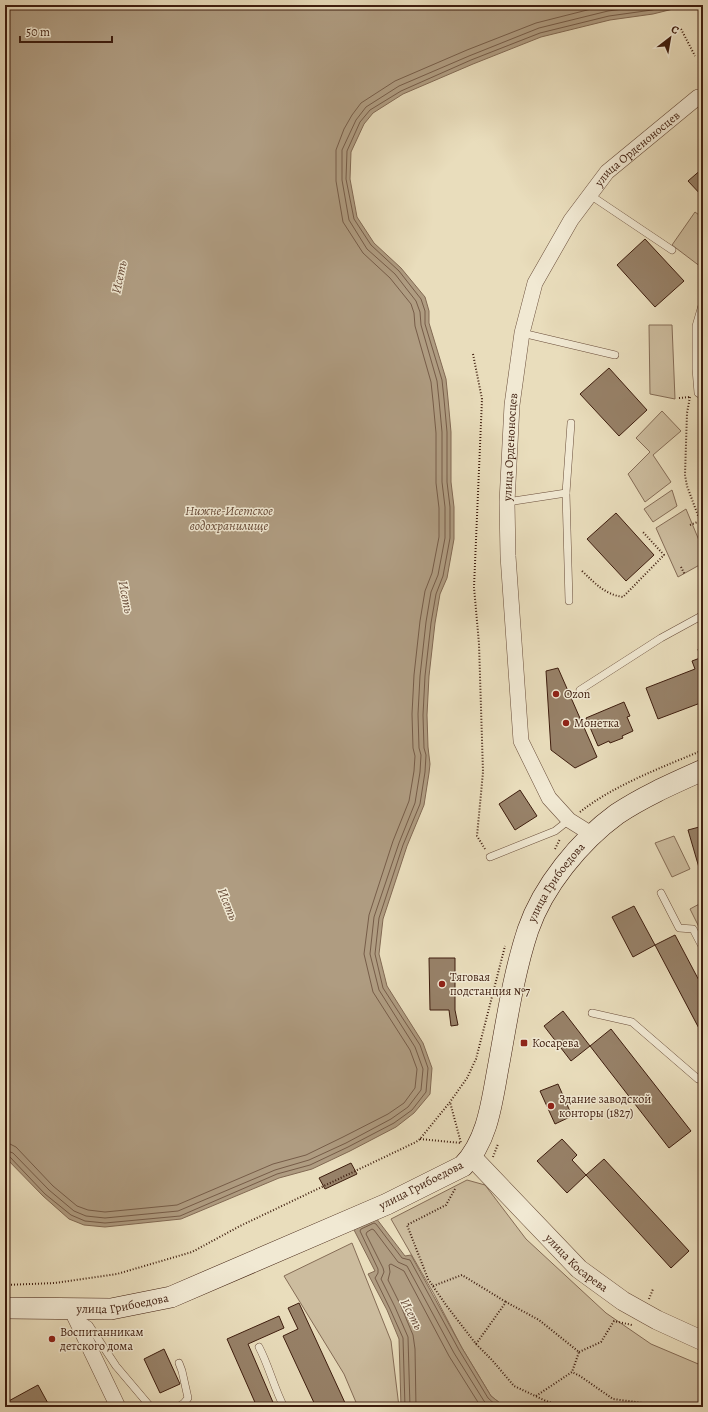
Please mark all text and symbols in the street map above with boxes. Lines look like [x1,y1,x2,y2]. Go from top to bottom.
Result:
scale bar [20,18,112,44]
north arrow [650,18,690,58]
text: С [668,22,682,38]
text: 50 m [26,24,50,40]
street label: улица Орденоносцев [590,107,683,191]
water label: Исеть [107,258,131,295]
street label: улица Орденоносцев [499,392,522,503]
water label: Нижне-Исетское водохранилище [185,502,273,534]
water label: Исеть [114,579,138,616]
place label: Ozon [564,686,591,702]
marker: Ozon [551,689,561,699]
place label: Монетка [574,715,620,731]
marker: Монетка [561,718,571,728]
street label: улица Грибоедова [523,839,589,926]
water label: Исеть [214,885,242,923]
place label: Тяговая подстанция №7 [450,969,531,999]
marker: Тяговая подстанция №7 [437,979,447,989]
place label: Косарева [532,1035,579,1051]
marker: Косарева [519,1038,529,1048]
place label: Здание заводской конторы (1827) [559,1091,651,1121]
marker: Здание заводской конторы (1827) [546,1101,556,1111]
street label: улица Грибоедова [375,1157,466,1214]
street label: улица Косарева [541,1230,612,1296]
street label: улица Грибоедова [75,1290,170,1317]
water label: Исеть [397,1295,428,1333]
place label: Воспитанникам детского дома [59,1324,144,1354]
marker: Воспитанникам детского дома [47,1334,57,1344]

